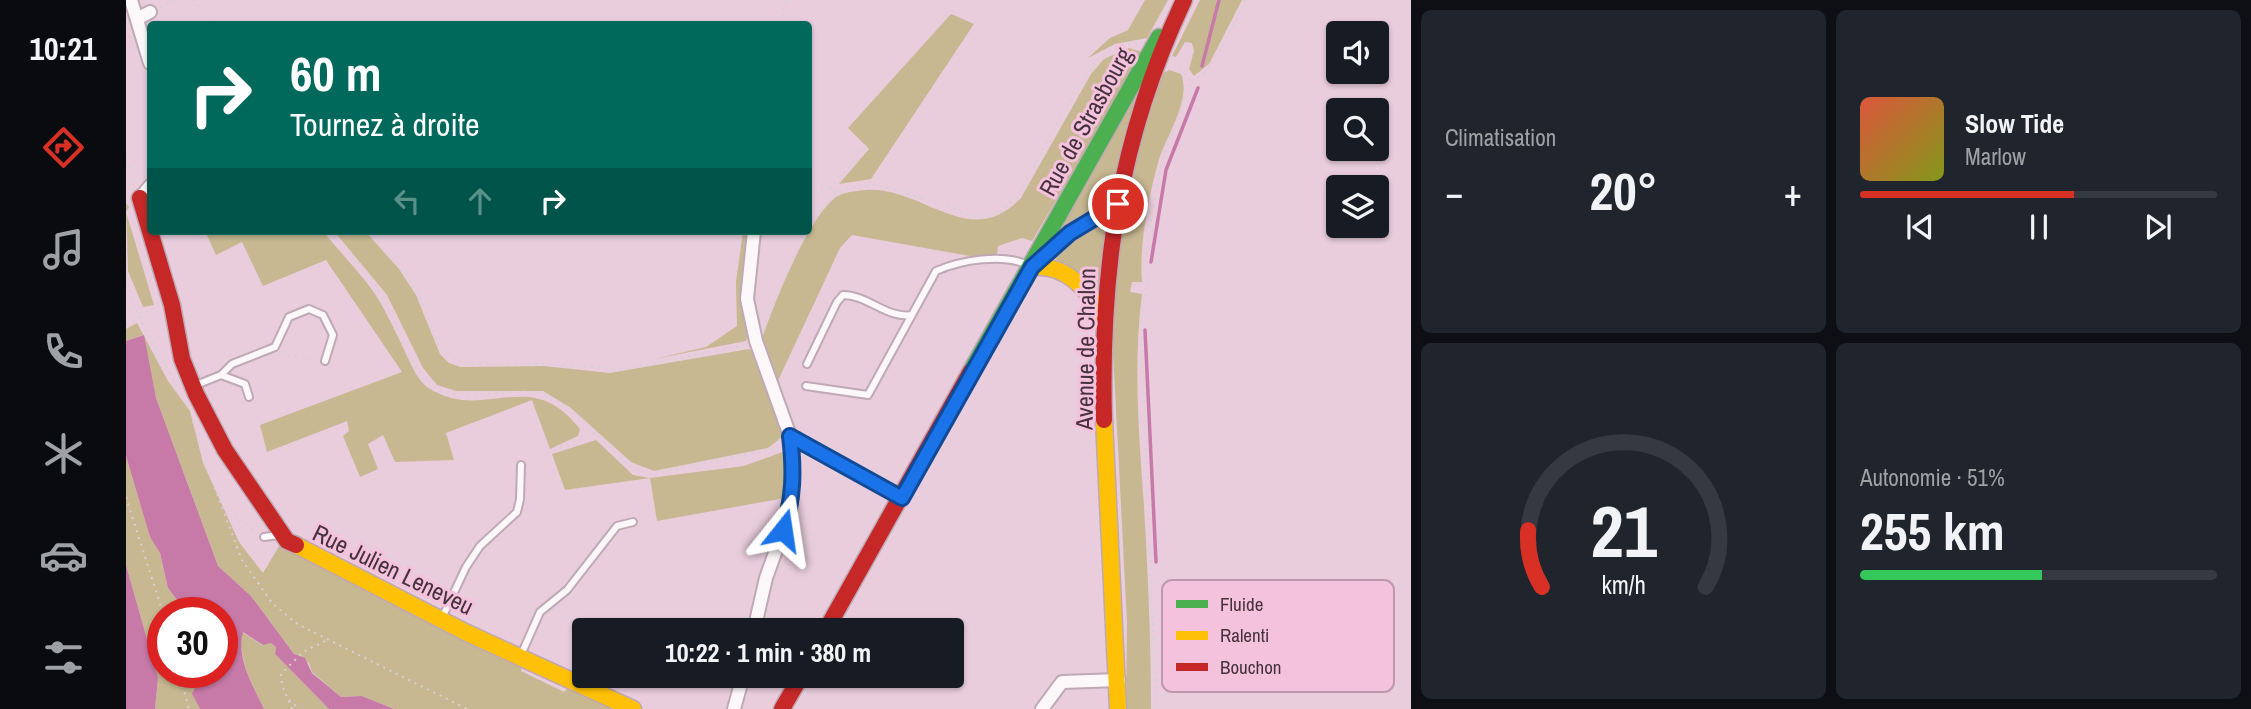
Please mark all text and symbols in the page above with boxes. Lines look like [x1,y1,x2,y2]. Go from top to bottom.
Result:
map controls [1326,21,1389,238]
button: sound [1326,21,1389,84]
text: 10:21 [29,27,97,70]
text: 60 m [290,40,382,106]
street label: Rue de Strasbourg [1031,41,1139,202]
icon: right [175,49,266,140]
button: search [1326,98,1389,161]
text: Tournez à droite [290,103,480,146]
text: Slow Tide [1965,106,2064,141]
text: Climatisation [1445,122,1556,153]
icon: directions [39,123,88,172]
text: Marlow [1965,141,2026,172]
text: 20° [1589,156,1658,226]
text: − [1445,167,1463,218]
text: + [1784,167,1802,218]
pin [1088,174,1148,234]
button: layers [1326,175,1389,238]
icon: left [388,182,426,220]
icon: ahead [461,182,499,220]
icon: right [534,182,572,220]
icon: arrive [1099,185,1137,223]
icon: previous [1901,208,1939,246]
icon: pause [2020,208,2058,246]
icon: next [2139,208,2177,246]
icon: music [39,225,88,274]
street label: Avenue de Chalon [1068,268,1102,431]
icon: phone [39,327,88,376]
icon: climate [39,429,88,478]
text: Autonomie · 51% [1860,462,2005,493]
text: 21 [1590,482,1657,580]
position arrow [746,493,820,567]
text: 255 km [1860,496,2005,566]
street label: Rue Julien Leneveu [308,516,479,622]
icon: car [39,531,88,580]
text: km/h [1601,568,1646,602]
legend [1162,580,1394,692]
text: Fluide [1220,591,1263,617]
speed limit sign: 30 [147,597,238,688]
text: Ralenti [1220,622,1269,648]
icon: filters [39,633,88,682]
text: 10:22 · 1 min · 380 m [665,635,871,670]
text: Bouchon [1220,654,1282,680]

